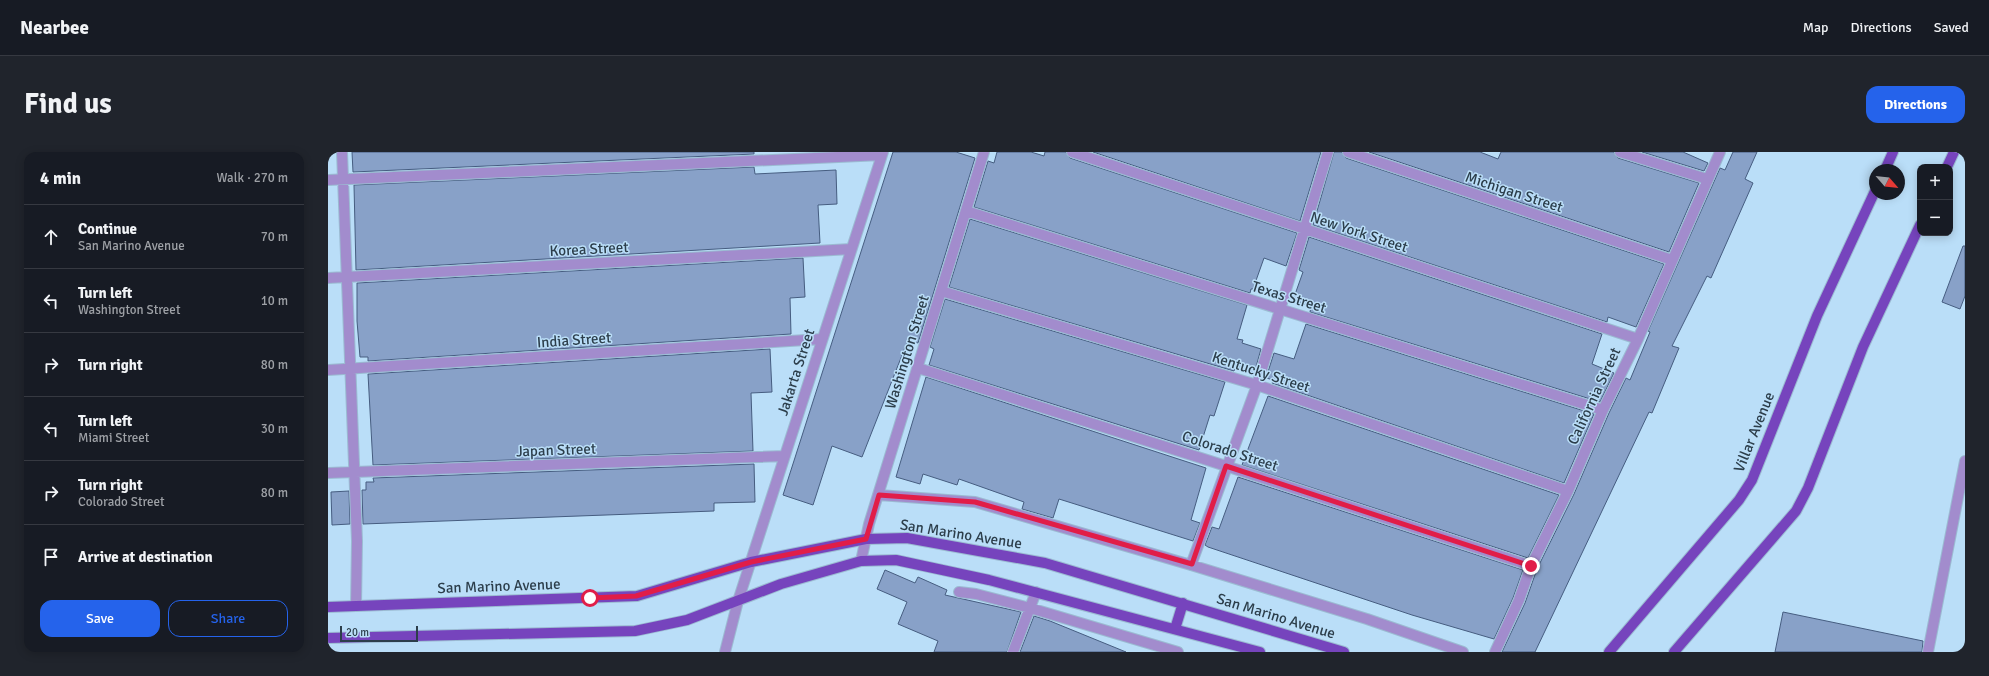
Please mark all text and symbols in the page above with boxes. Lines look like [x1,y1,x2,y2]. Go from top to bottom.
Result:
text: Nearbee [20,16,89,40]
text: Map [1803,19,1829,36]
text: Directions [1851,19,1912,36]
text: Saved [1934,19,1969,36]
button: Directions [1866,86,1965,123]
text: Find us [24,87,112,121]
north arrow [1869,164,1905,200]
map controls [1917,164,1953,236]
button: + [1917,164,1953,200]
text: 4 min [40,168,81,189]
street label: Michigan Street [1463,168,1565,216]
text: Walk · 270 m [217,170,288,186]
button: − [1917,200,1953,236]
street label: New York Street [1308,208,1410,256]
text: Continue [78,220,137,238]
icon: ahead [40,226,62,248]
text: 70 m [261,229,288,245]
text: San Marino Avenue [78,238,185,254]
street label: Korea Street [549,238,629,260]
street label: Texas Street [1250,277,1328,317]
text: Turn left [78,284,132,302]
icon: left [40,290,62,312]
text: 10 m [261,293,288,309]
street label: Washington Street [881,293,933,411]
text: Washington Street [78,302,180,318]
street label: Jakarta Street [774,326,818,418]
street label: India Street [536,328,612,352]
street label: California Street [1564,344,1624,448]
street label: Kentucky Street [1210,348,1312,396]
icon: right [40,354,62,376]
text: Turn right [78,356,143,374]
text: 80 m [261,357,288,373]
street label: Villar Avenue [1730,389,1778,475]
text: Turn left [78,412,132,430]
icon: left [40,418,62,440]
text: 30 m [261,421,288,437]
street label: Colorado Street [1180,427,1280,475]
text: Miami Street [78,430,149,446]
street label: Japan Street [516,440,596,460]
text: Turn right [78,476,143,494]
icon: right [40,482,62,504]
text: 80 m [261,485,288,501]
text: Colorado Street [78,494,165,510]
street label: San Marino Avenue [899,515,1023,553]
icon: arrive [40,546,62,568]
text: Arrive at destination [78,548,213,566]
route end [1522,557,1540,575]
street label: San Marino Avenue [437,575,561,597]
route start [581,589,599,607]
street label: San Marino Avenue [1214,589,1338,643]
button: Save [40,600,160,637]
button: Share [168,600,288,637]
scale bar [340,624,418,643]
text: 20 m [346,626,369,639]

